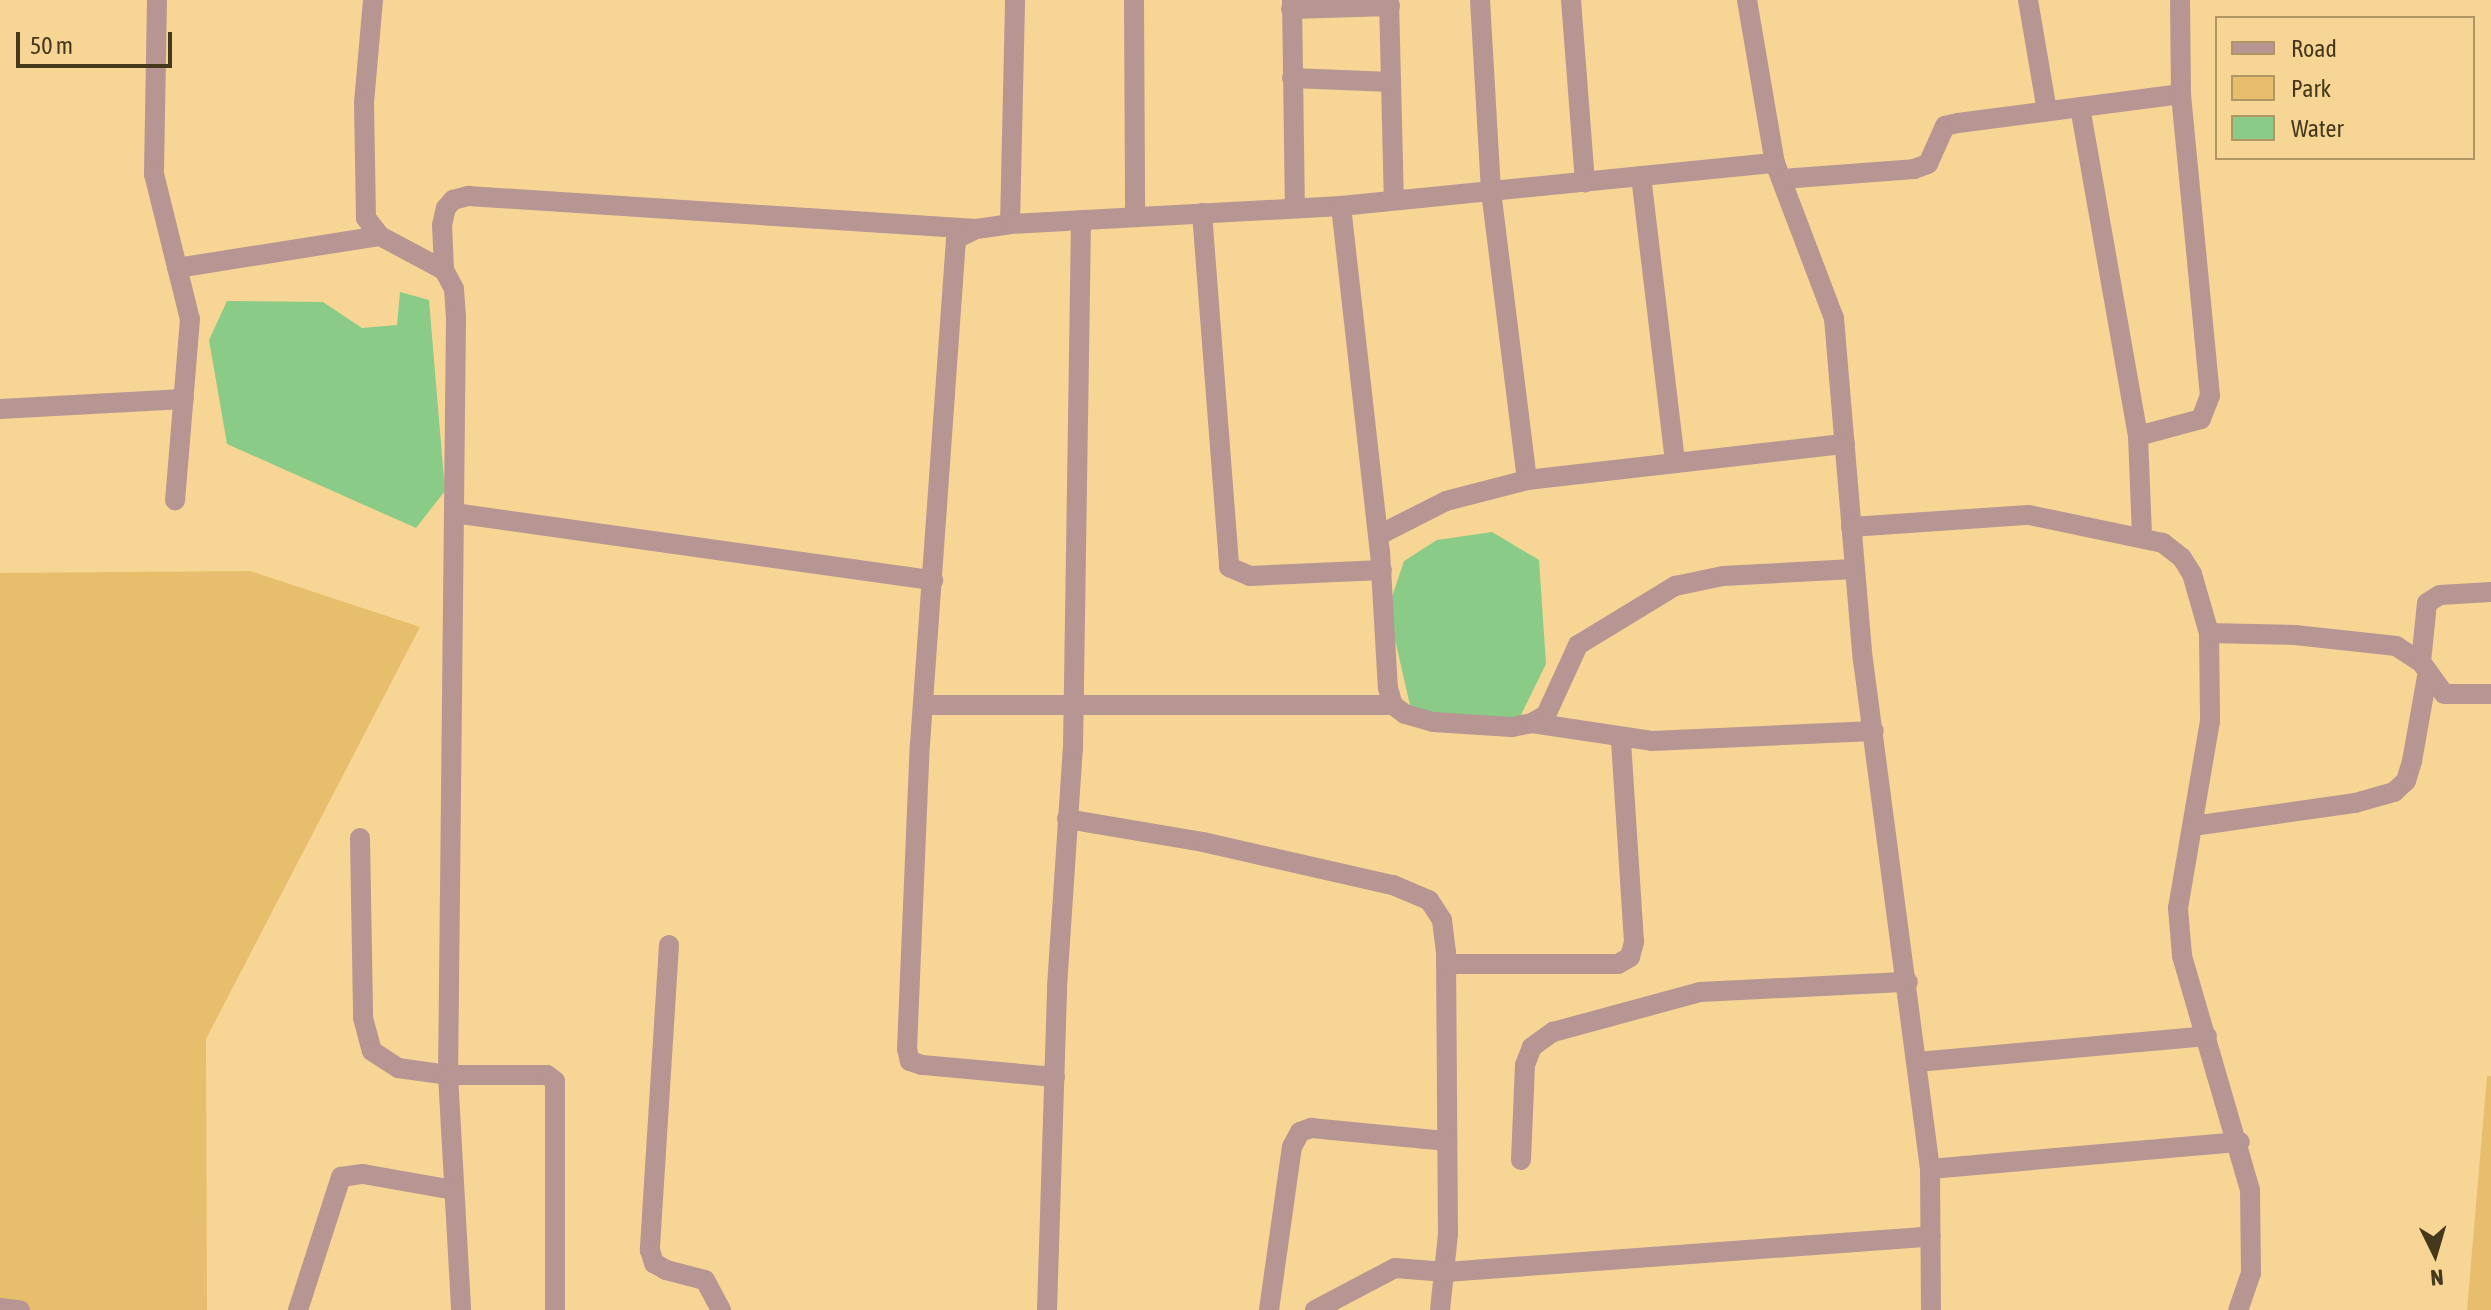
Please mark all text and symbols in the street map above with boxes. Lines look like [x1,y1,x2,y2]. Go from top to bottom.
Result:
scale bar [20,16,176,66]
legend [2215,16,2475,160]
text: 50 m [30,32,73,59]
text: Road [2291,35,2337,62]
text: Park [2291,75,2331,102]
text: Water [2291,115,2344,142]
north arrow [2395,1214,2475,1294]
text: N [2429,1264,2445,1291]

